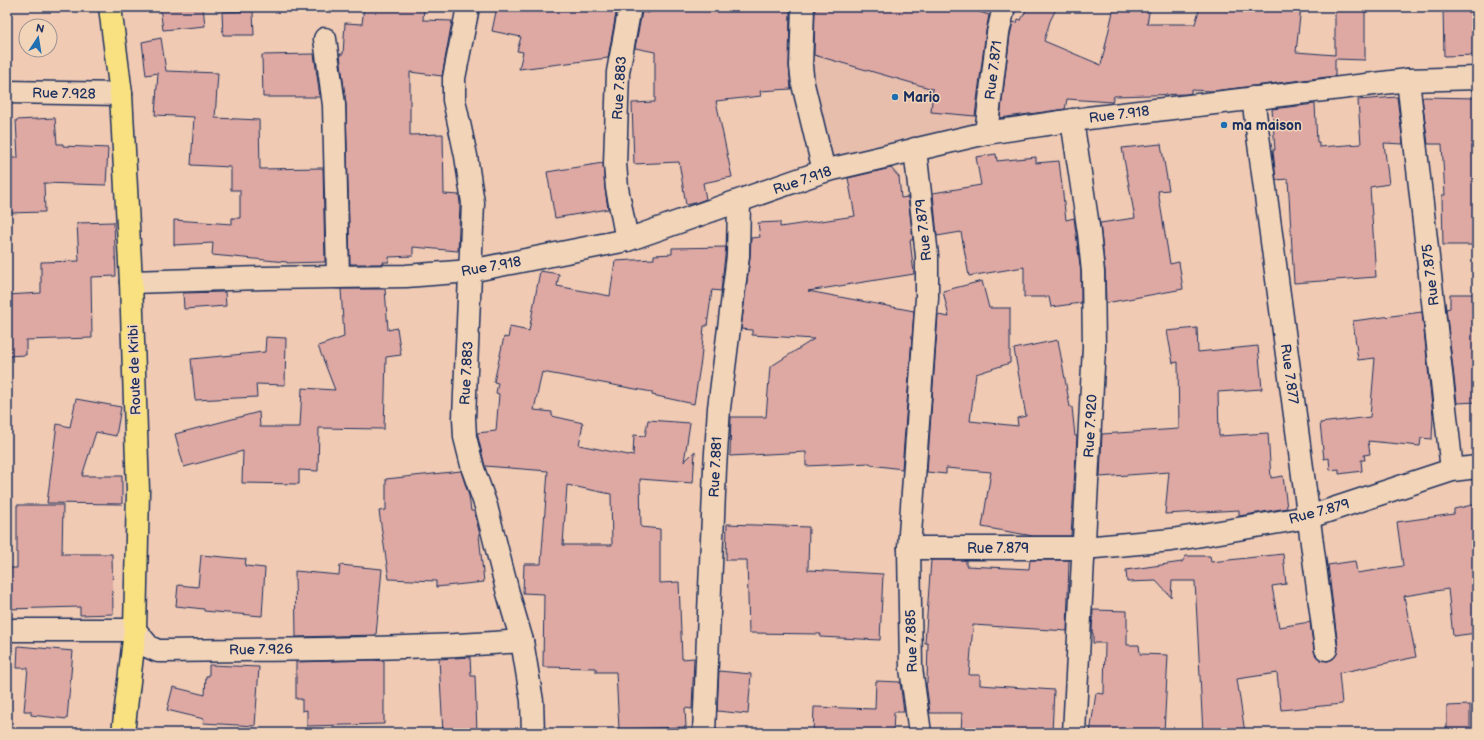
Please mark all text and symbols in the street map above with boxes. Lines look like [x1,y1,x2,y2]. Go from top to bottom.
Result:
north arrow [18,18,58,58]
text: N [35,21,45,36]
street label: Rue 7.871 [981,39,1006,101]
street label: Rue 7.883 [609,56,630,121]
street label: Rue 7.928 [32,84,96,103]
place label: Mario [903,89,940,106]
marker: Mario [890,92,900,102]
street label: Rue 7.918 [1088,102,1150,127]
place label: ma maison [1232,117,1302,134]
marker: ma maison [1219,120,1229,130]
street label: Rue 7.918 [771,163,834,198]
street label: Rue 7.879 [912,198,935,262]
street label: Rue 7.875 [1418,243,1443,307]
street label: Rue 7.918 [460,253,522,280]
street label: Route de Kribi [124,325,145,415]
street label: Rue 7.883 [456,341,477,405]
street label: Rue 7.877 [1277,343,1302,406]
street label: Rue 7.920 [1080,394,1101,458]
street label: Rue 7.881 [705,436,726,498]
street label: Rue 7.879 [1287,495,1351,528]
street label: Rue 7.879 [967,540,1029,557]
street label: Rue 7.885 [902,609,921,673]
street label: Rue 7.926 [229,640,294,659]

